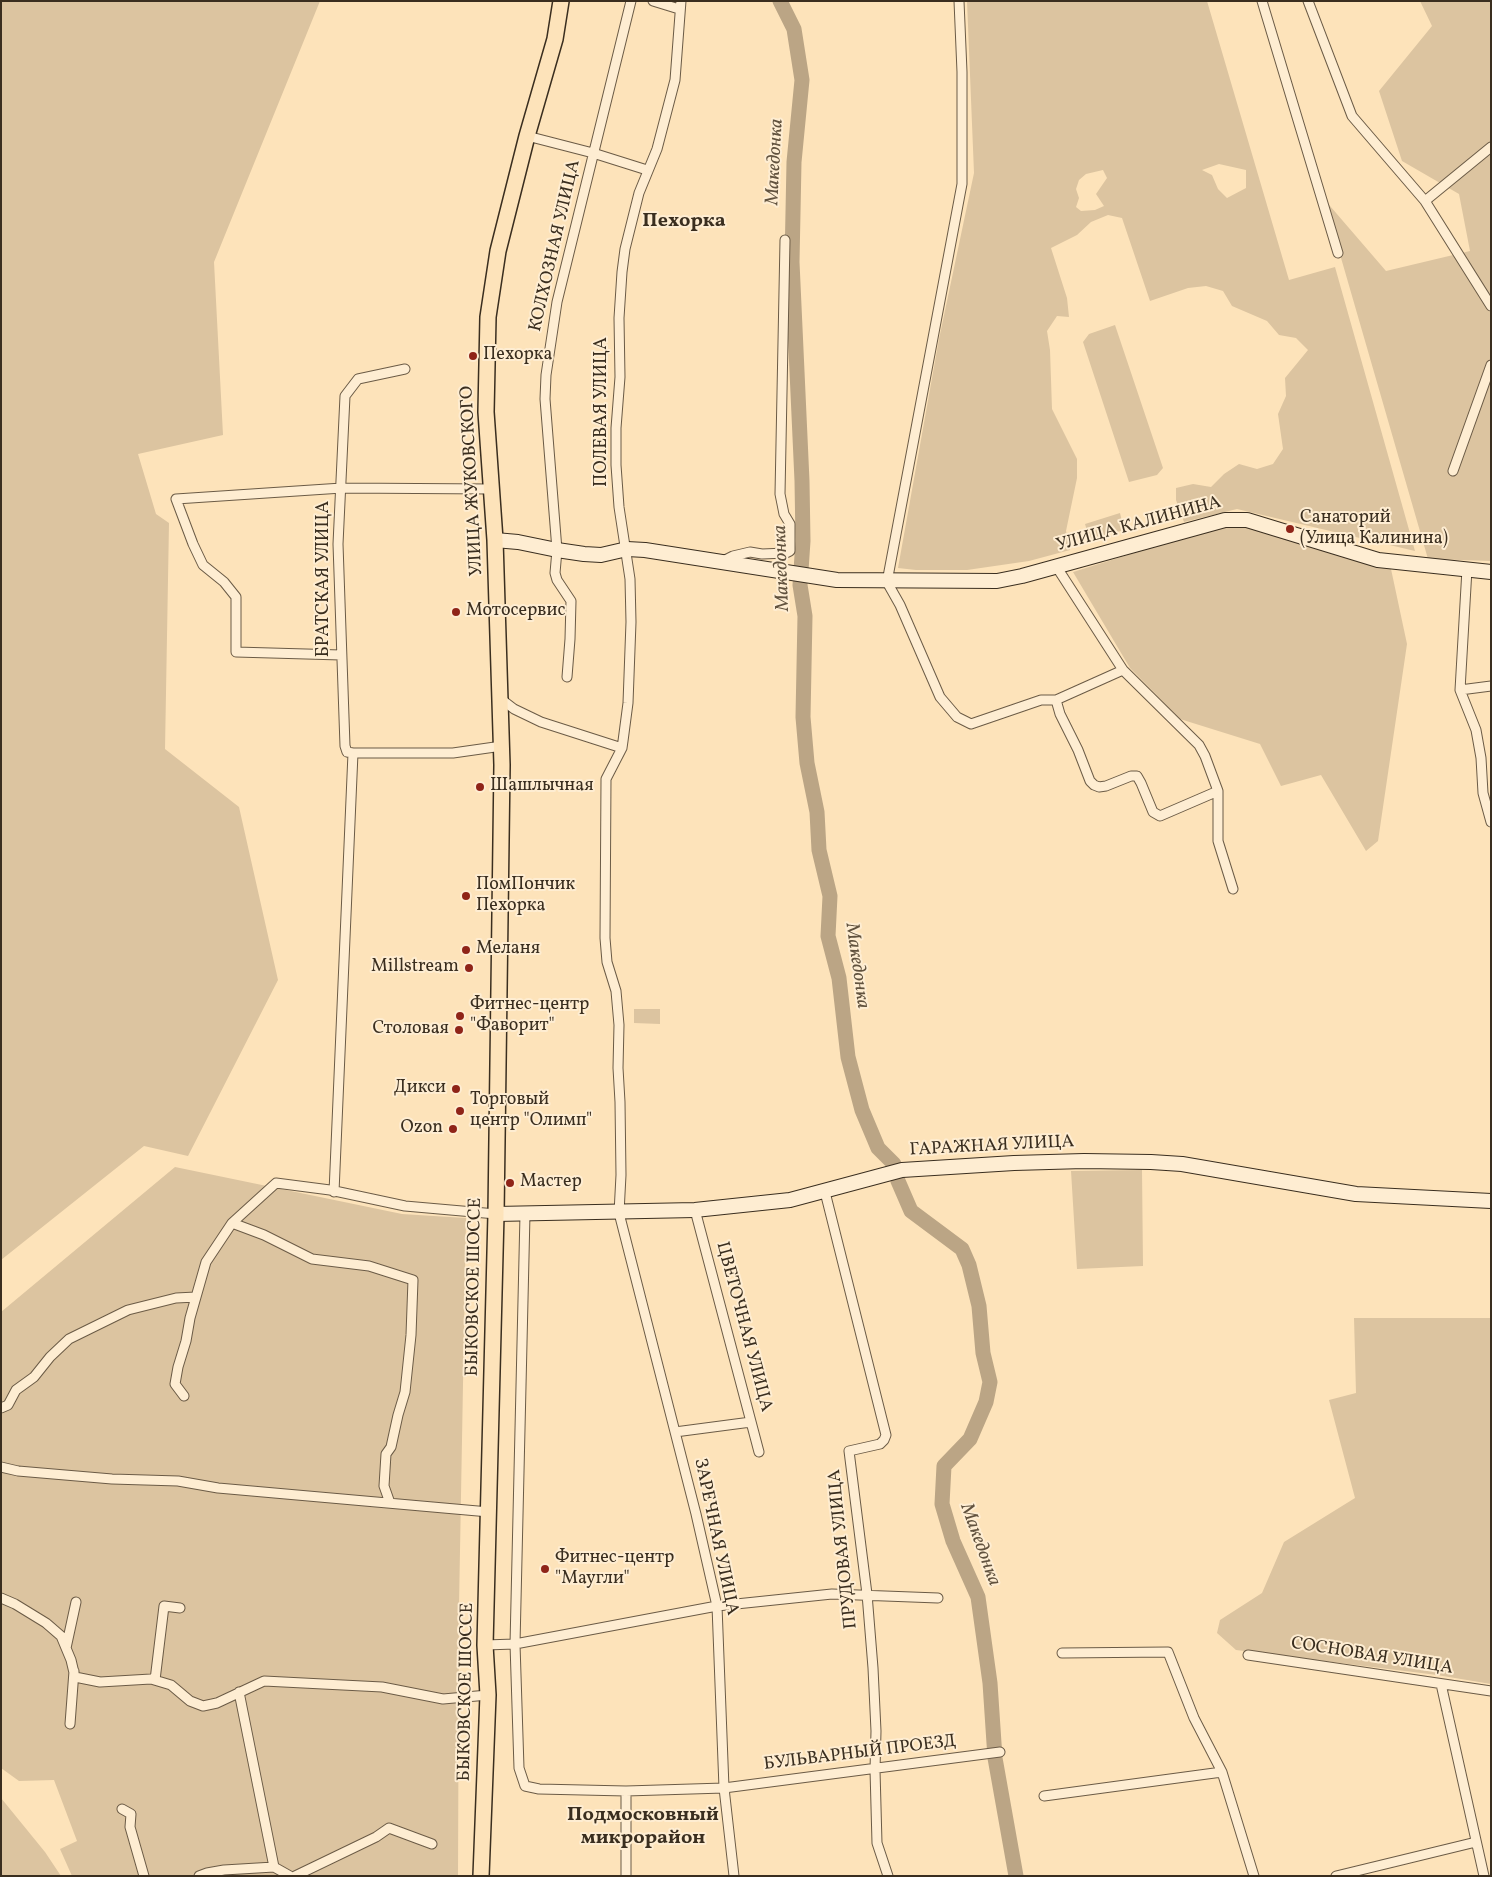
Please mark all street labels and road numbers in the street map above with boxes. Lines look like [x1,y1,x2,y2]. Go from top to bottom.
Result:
street label: КОЛХОЗНАЯ УЛИЦА [526,158,586,334]
street label: ПОЛЕВАЯ УЛИЦА [592,337,614,487]
street label: УЛИЦА ЖУКОВСКОГО [457,385,489,577]
street label: УЛИЦА КАЛИНИНА [1054,493,1224,557]
street label: БРАТСКАЯ УЛИЦА [314,501,336,657]
street label: ГАРАЖНАЯ УЛИЦА [909,1132,1075,1162]
street label: БЫКОВСКОЕ ШОССЕ [463,1197,487,1377]
street label: ЦВЕТОЧНАЯ УЛИЦА [710,1240,776,1414]
street label: ЗАРЕЧНАЯ УЛИЦА [688,1457,742,1617]
street label: ПРУДОВАЯ УЛИЦА [825,1468,863,1630]
street label: БЫКОВСКОЕ ШОССЕ [455,1602,479,1782]
street label: СОСНОВАЯ УЛИЦА [1289,1634,1455,1680]
street label: БУЛЬВАРНЫЙ ПРОЕЗД [762,1731,958,1777]

